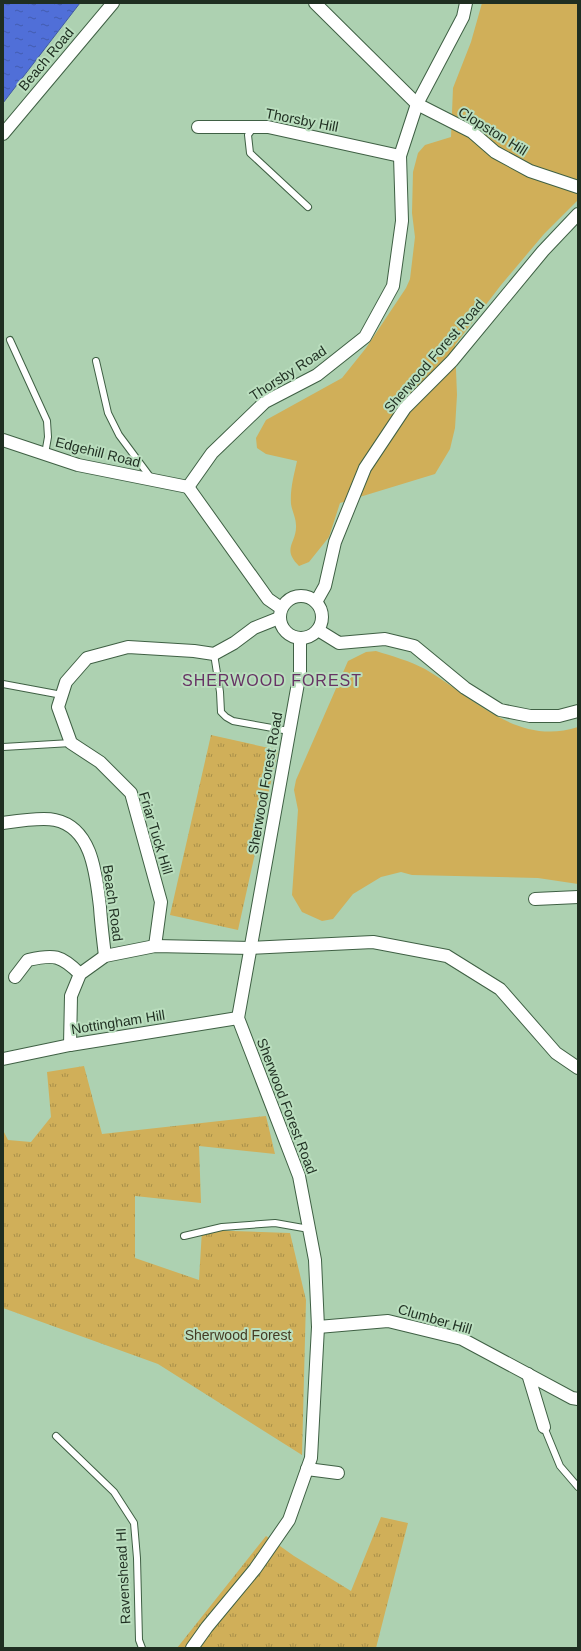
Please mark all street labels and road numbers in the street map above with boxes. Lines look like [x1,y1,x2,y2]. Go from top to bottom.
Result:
street label: Beach Road [15,24,77,94]
street label: Clopston Hill [455,103,531,159]
street label: Thorsby Hill [264,105,340,135]
street label: Sherwood Forest Road [381,296,487,416]
street label: Thorsby Road [247,342,329,404]
street label: Edgehill Road [54,434,142,470]
street label: Sherwood Forest Road [245,711,285,855]
street label: Friar Tuck Hill [136,790,176,876]
street label: Beach Road [100,864,126,942]
street label: Nottingham Hill [70,1007,166,1037]
street label: Sherwood Forest Road [254,1036,320,1176]
street label: Clumber Hill [396,1301,474,1337]
street label: Ravenshead HI [112,1527,134,1625]

